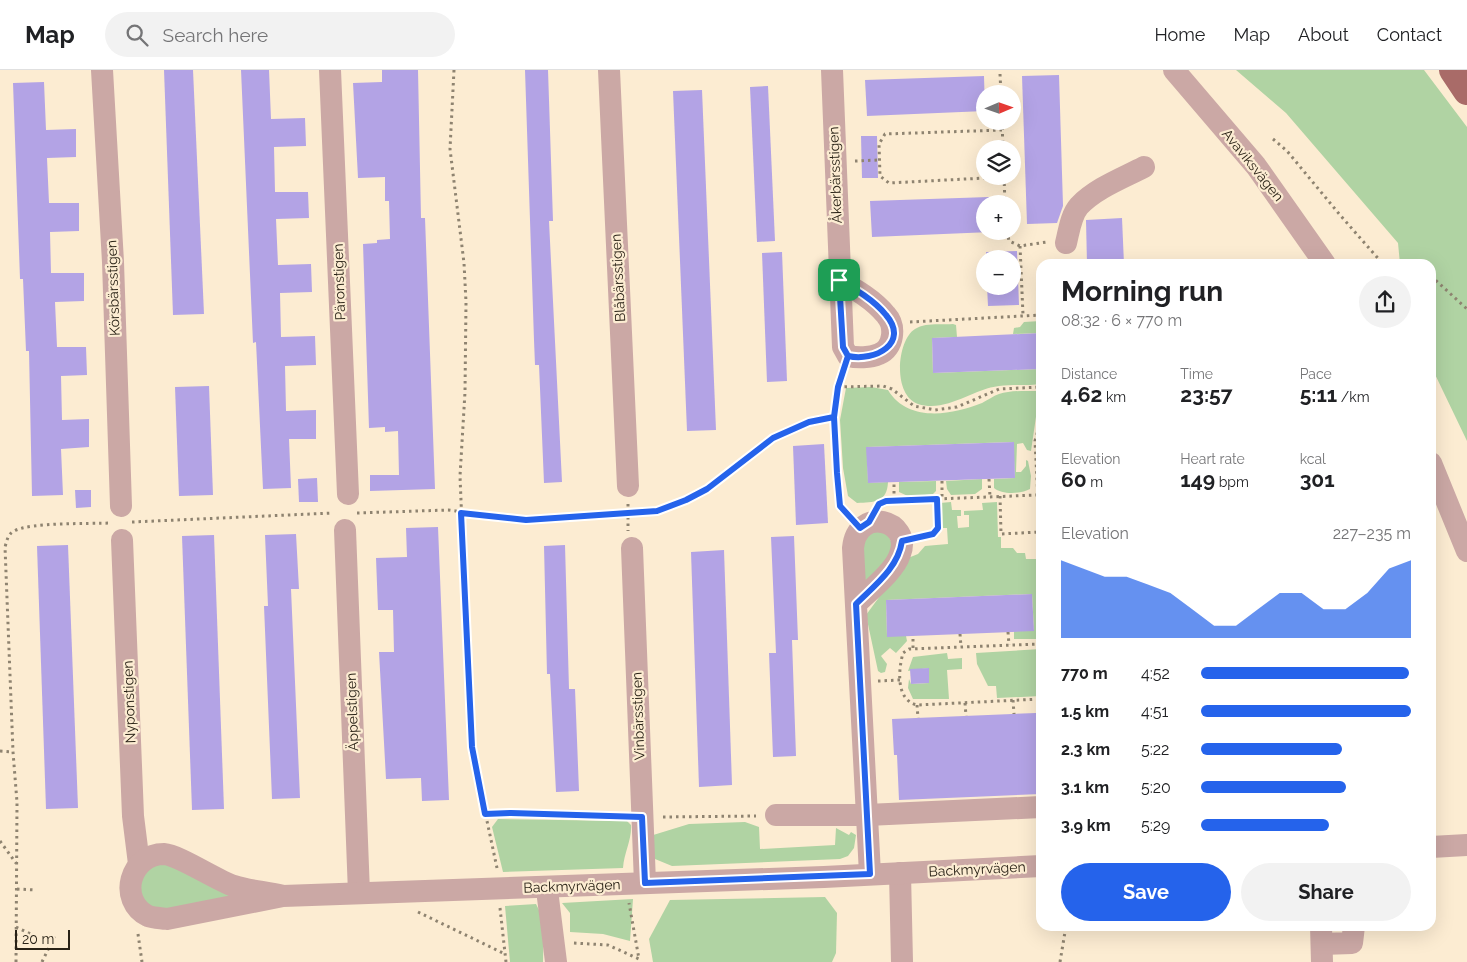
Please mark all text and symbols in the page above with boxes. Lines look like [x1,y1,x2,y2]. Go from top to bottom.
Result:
search box [105,12,455,57]
text: Map [25,20,75,49]
icon: search [123,21,151,49]
text: Search here [163,24,268,46]
text: Home [1154,24,1205,45]
text: Map [1233,24,1270,45]
text: About [1298,24,1349,45]
text: Contact [1377,24,1442,45]
north arrow [976,85,1021,130]
map controls [976,85,1021,295]
street label: Åkerbärsstigen [824,126,845,224]
street label: Avaviksvägen [1219,126,1287,204]
button: layers [976,140,1021,185]
button: + [976,195,1021,240]
street label: Blåbärsstigen [608,234,628,322]
street label: Körsbärsstigen [103,240,123,336]
street label: Päronstigen [330,243,348,321]
button: − [976,250,1021,295]
pin [818,259,860,301]
icon: arrive [825,266,853,294]
text: Morning run [1061,275,1223,308]
button: share [1359,276,1411,328]
text: 08:32 · 6 × 770 m [1061,311,1182,330]
text: Distance [1061,366,1117,382]
text: Time [1180,366,1213,382]
text: Pace [1300,366,1332,382]
text: 4.62 [1061,382,1102,407]
text: 23:57 [1180,382,1233,407]
text: 5:11 [1300,382,1337,407]
text: km [1102,389,1126,405]
text: /km [1337,389,1370,405]
text: Elevation [1061,451,1120,467]
text: Heart rate [1180,451,1245,467]
text: kcal [1300,451,1326,467]
text: 60 [1061,467,1087,492]
text: 149 [1180,467,1215,492]
text: 301 [1300,467,1335,492]
text: m [1087,474,1103,490]
text: bpm [1215,474,1249,490]
text: Elevation [1061,524,1129,543]
text: 227–235 m [1333,524,1411,543]
street label: Nyponstigen [120,660,138,744]
text: 770 m [1061,664,1108,683]
text: 4:52 [1141,664,1170,683]
street label: Vinbärsstigen [628,672,648,760]
street label: Äppelstigen [341,673,361,751]
text: 1.5 km [1061,702,1109,721]
text: 4:51 [1141,702,1168,721]
text: 2.3 km [1061,740,1110,759]
text: 5:22 [1141,740,1169,759]
text: 3.1 km [1061,778,1109,797]
text: 5:20 [1141,778,1171,797]
text: 3.9 km [1061,816,1111,835]
text: 5:29 [1141,816,1170,835]
street label: Backmyrvägen [928,858,1026,880]
button: Save [1061,863,1231,921]
button: Share [1241,863,1411,921]
street label: Backmyrvägen [523,876,621,896]
scale bar [15,927,70,950]
text: 20 m [22,931,54,947]

